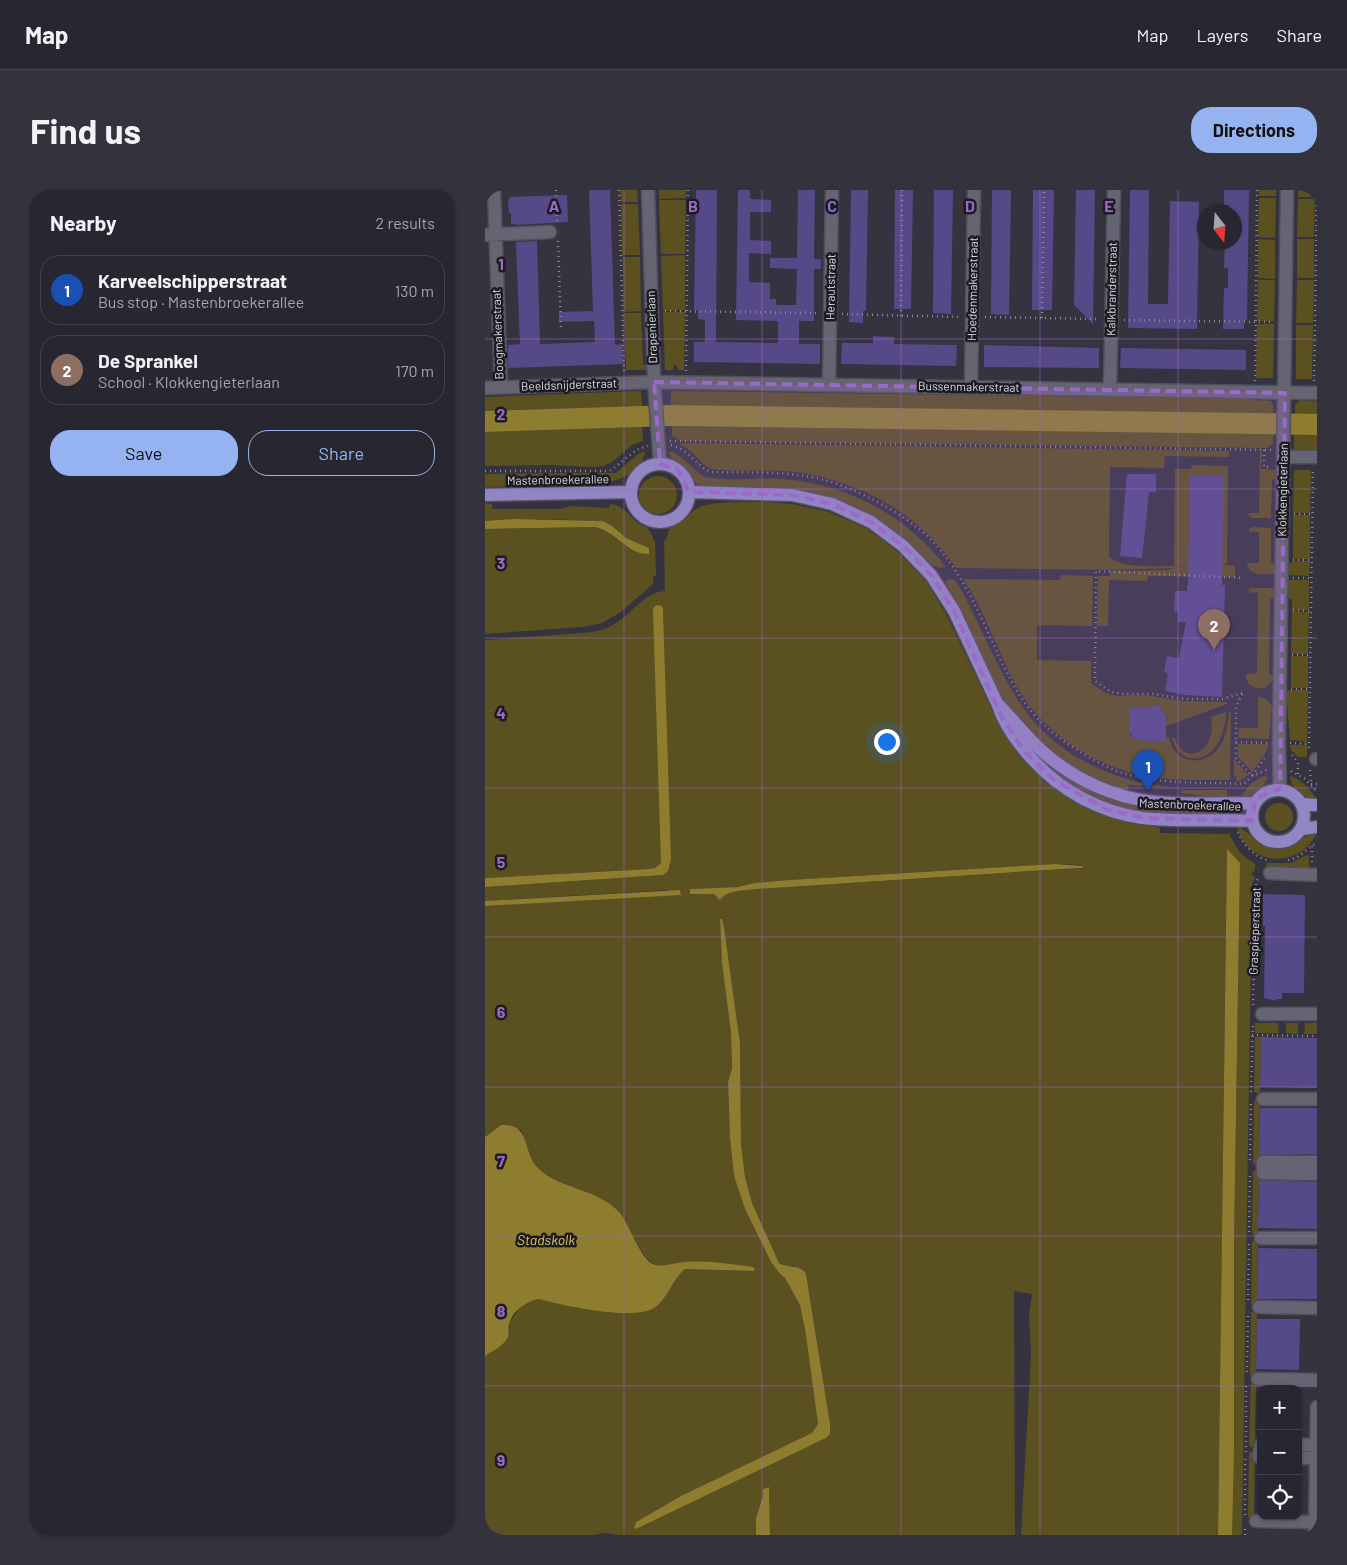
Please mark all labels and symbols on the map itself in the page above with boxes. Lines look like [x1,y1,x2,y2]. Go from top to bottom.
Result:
text: A [549,196,560,215]
text: B [688,196,698,215]
text: C [827,196,837,215]
text: D [965,196,975,215]
text: E [1104,196,1114,215]
north arrow [1197,205,1242,250]
street label: Hoedenmakerstraat [964,237,980,341]
street label: Kalkbranderstraat [1103,242,1119,336]
text: 1 [498,254,504,273]
street label: Herautstraat [822,254,838,320]
street label: Boogmakerstraat [488,288,506,380]
street label: Drapenierlaan [643,291,659,364]
street label: Beeldsnijderstraat [521,375,617,393]
street label: Bussenmakerstraat [918,378,1020,394]
text: 2 [497,404,506,423]
street label: Klokkengieterlaan [1274,443,1290,537]
street label: Mastenbroekerallee [507,471,609,487]
text: 3 [497,553,505,572]
pin: 2 [1198,609,1230,650]
text: 4 [496,703,506,722]
your location [874,729,900,755]
pin: 1 [1132,750,1164,791]
street label: Mastenbroekerallee [1139,795,1241,813]
text: 5 [497,852,506,871]
street label: Graspieperstraat [1245,887,1263,975]
text: 6 [497,1002,506,1021]
text: 7 [497,1151,505,1170]
water label: Stadskolk [517,1231,575,1248]
text: 8 [497,1301,506,1320]
text: 9 [497,1450,505,1469]

